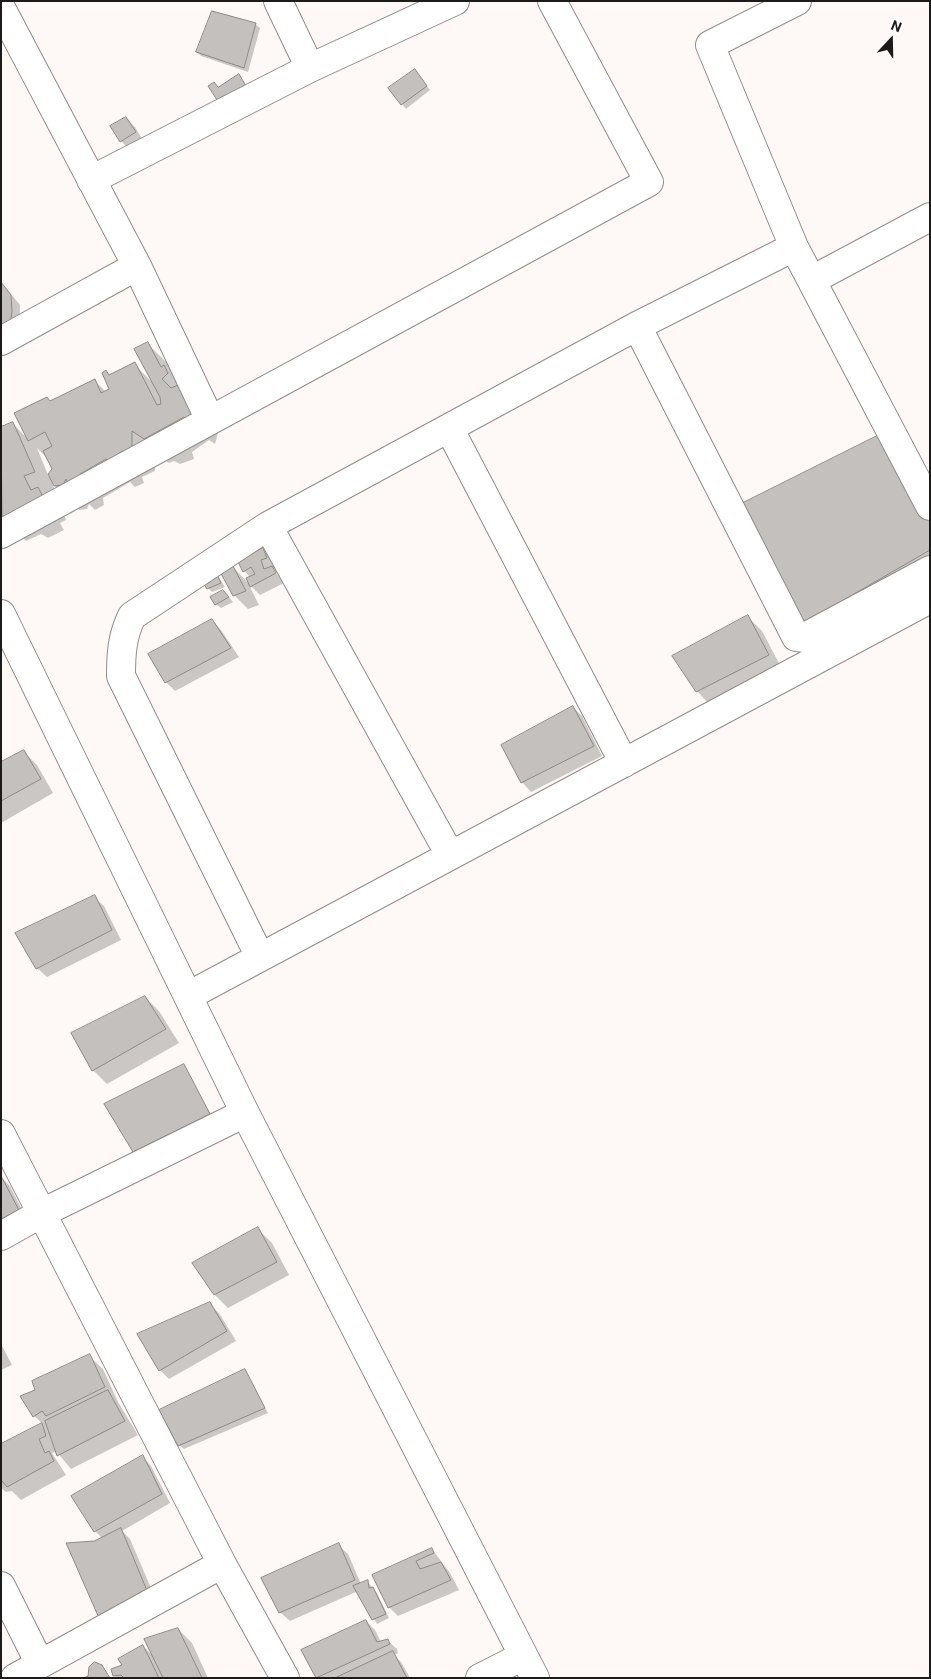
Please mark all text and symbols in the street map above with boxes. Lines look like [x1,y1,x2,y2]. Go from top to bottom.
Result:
north arrow [866,15,916,65]
text: N [889,17,904,35]

